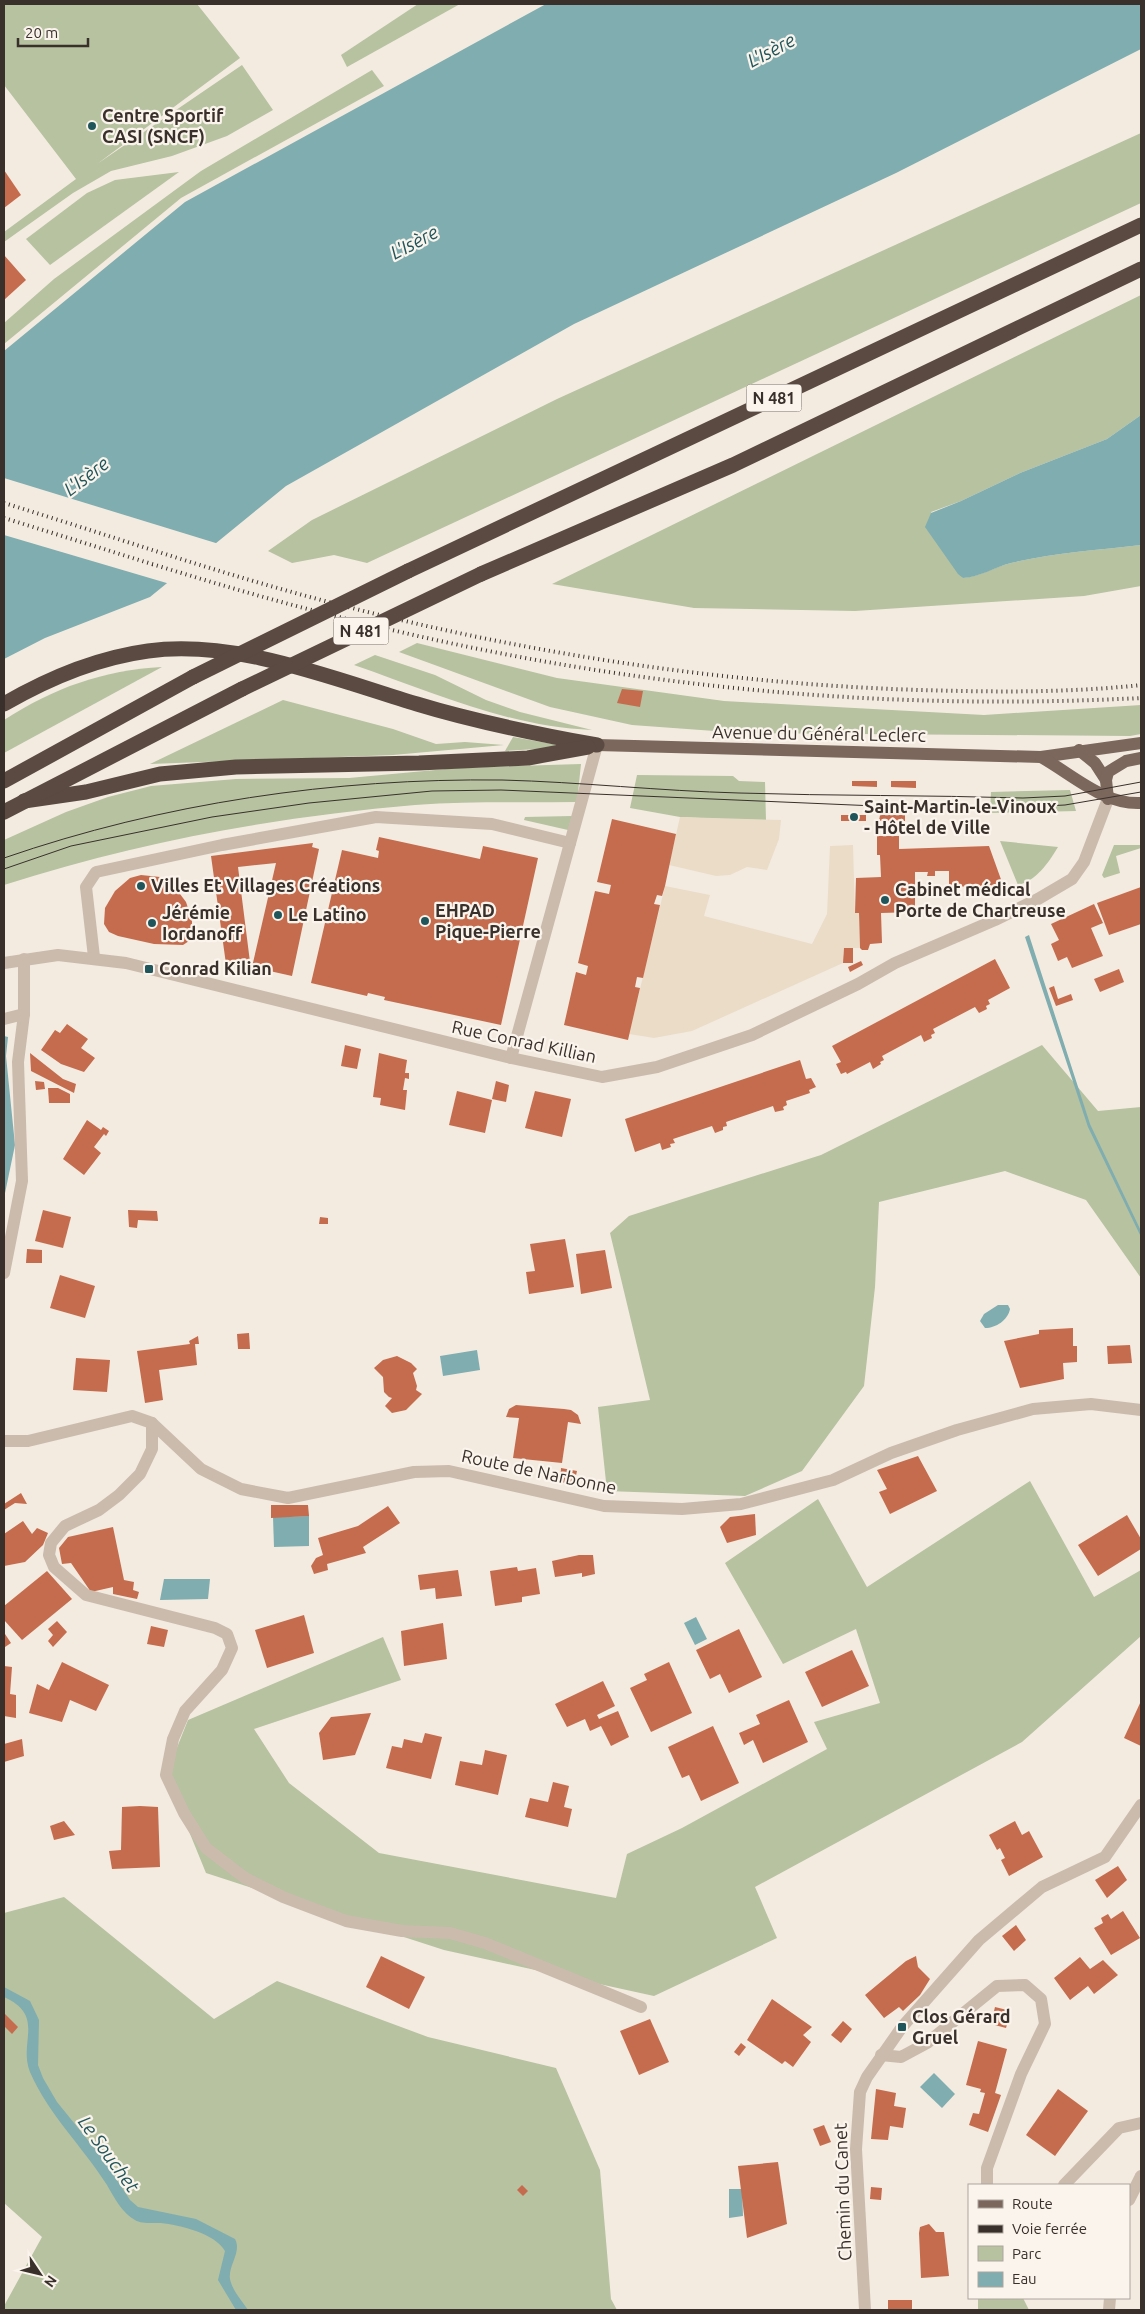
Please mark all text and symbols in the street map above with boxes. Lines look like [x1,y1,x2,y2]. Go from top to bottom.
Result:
scale bar [18,15,88,47]
text: 20 m [25,24,58,41]
water label: L'Isère [743,28,799,72]
place label: Centre Sportif CASI (SNCF) [102,105,224,147]
marker: Centre Sportif CASI (SNCF) [86,120,98,132]
water label: L'Isère [386,220,442,264]
road number: N 481 [746,384,802,412]
water label: L'Isère [59,452,113,500]
road number: N 481 [334,618,388,644]
street label: Avenue du Général Leclerc [712,721,926,745]
place label: Saint-Martin-le-Vinoux - Hôtel de Ville [864,796,1057,837]
marker: Saint-Martin-le-Vinoux - Hôtel de Ville [848,811,860,823]
place label: Villes Et Villages Créations [151,875,380,895]
place label: Cabinet médical Porte de Chartreuse [895,879,1066,920]
marker: Villes Et Villages Créations [135,880,147,892]
marker: Cabinet médical Porte de Chartreuse [879,894,891,906]
place label: EHPAD Pique-Pierre [435,900,541,941]
place label: Jérémie Iordanoff [162,902,242,943]
place label: Le Latino [288,904,367,924]
marker: Le Latino [272,909,284,921]
marker: EHPAD Pique-Pierre [419,915,431,927]
marker: Jérémie Iordanoff [146,917,158,929]
place label: Conrad Kilian [159,958,272,978]
marker: Conrad Kilian [143,963,155,975]
street label: Rue Conrad Killian [450,1016,598,1066]
street label: Route de Narbonne [460,1445,619,1497]
place label: Clos Gérard Gruel [912,2006,1010,2047]
marker: Clos Gérard Gruel [896,2021,908,2033]
water label: Le Souchet [74,2112,144,2197]
street label: Chemin du Canet [830,2123,854,2261]
legend [968,2184,1130,2299]
text: Route [1012,2195,1053,2212]
text: Voie ferrée [1012,2220,1087,2237]
text: Parc [1012,2245,1041,2262]
north arrow [15,2249,65,2299]
text: Eau [1012,2270,1037,2287]
text: N [41,2273,60,2290]

